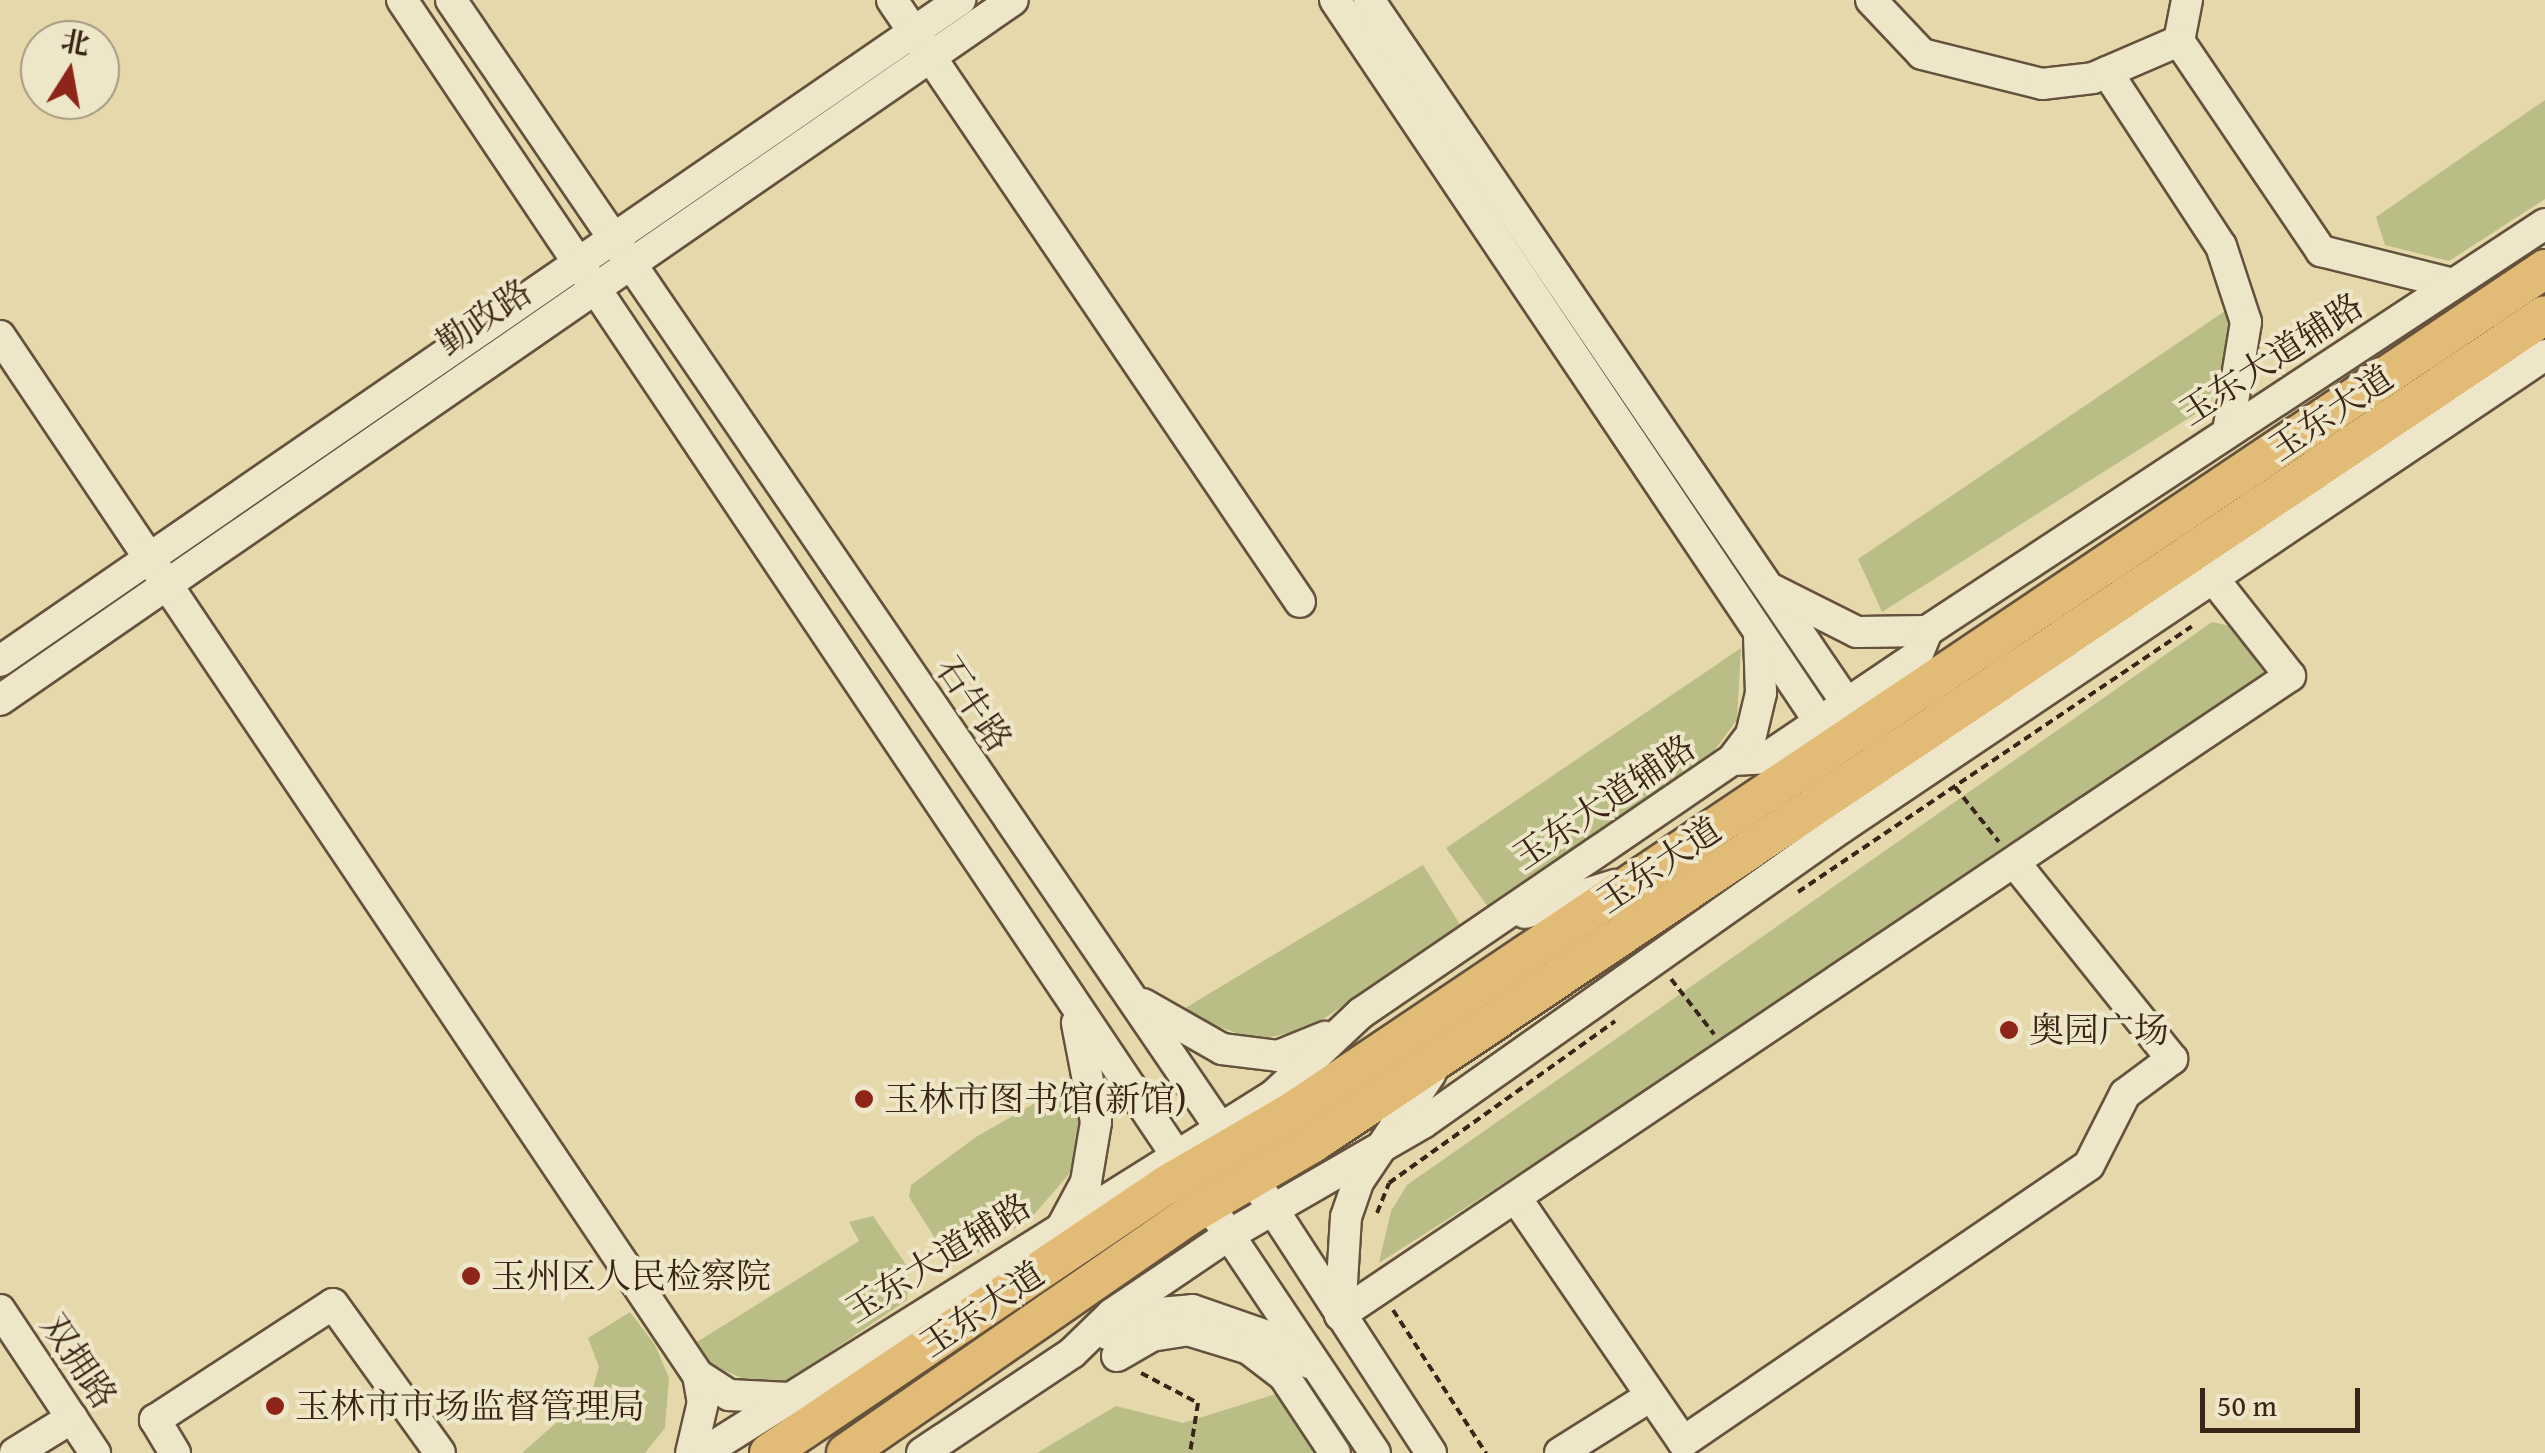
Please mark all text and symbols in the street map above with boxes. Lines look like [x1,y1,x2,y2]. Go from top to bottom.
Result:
text: 北 [58,19,93,65]
north arrow [20,20,120,120]
street label: 勤政路 [429,270,539,364]
street label: 玉东大道辅路 [2172,284,2370,434]
street label: 玉东大道 [2261,356,2401,470]
street label: 石牛路 [927,649,1021,759]
street label: 玉东大道辅路 [1505,726,1703,878]
street label: 玉东大道 [1589,808,1729,922]
place label: 奥园广场 [2029,1009,2169,1051]
marker: 奥园广场 [1998,1019,2020,1041]
place label: 玉林市图书馆(新馆) [884,1078,1187,1120]
marker: 玉林市图书馆(新馆) [853,1088,875,1110]
street label: 玉东大道辅路 [838,1185,1038,1331]
street label: 玉东大道 [912,1252,1052,1366]
place label: 玉州区人民检察院 [491,1255,771,1297]
marker: 玉州区人民检察院 [460,1265,482,1287]
street label: 双拥路 [32,1306,126,1416]
scale bar [2205,1368,2365,1430]
text: 50 m [2217,1383,2277,1427]
place label: 玉林市市场监督管理局 [295,1385,645,1427]
marker: 玉林市市场监督管理局 [264,1395,286,1417]

